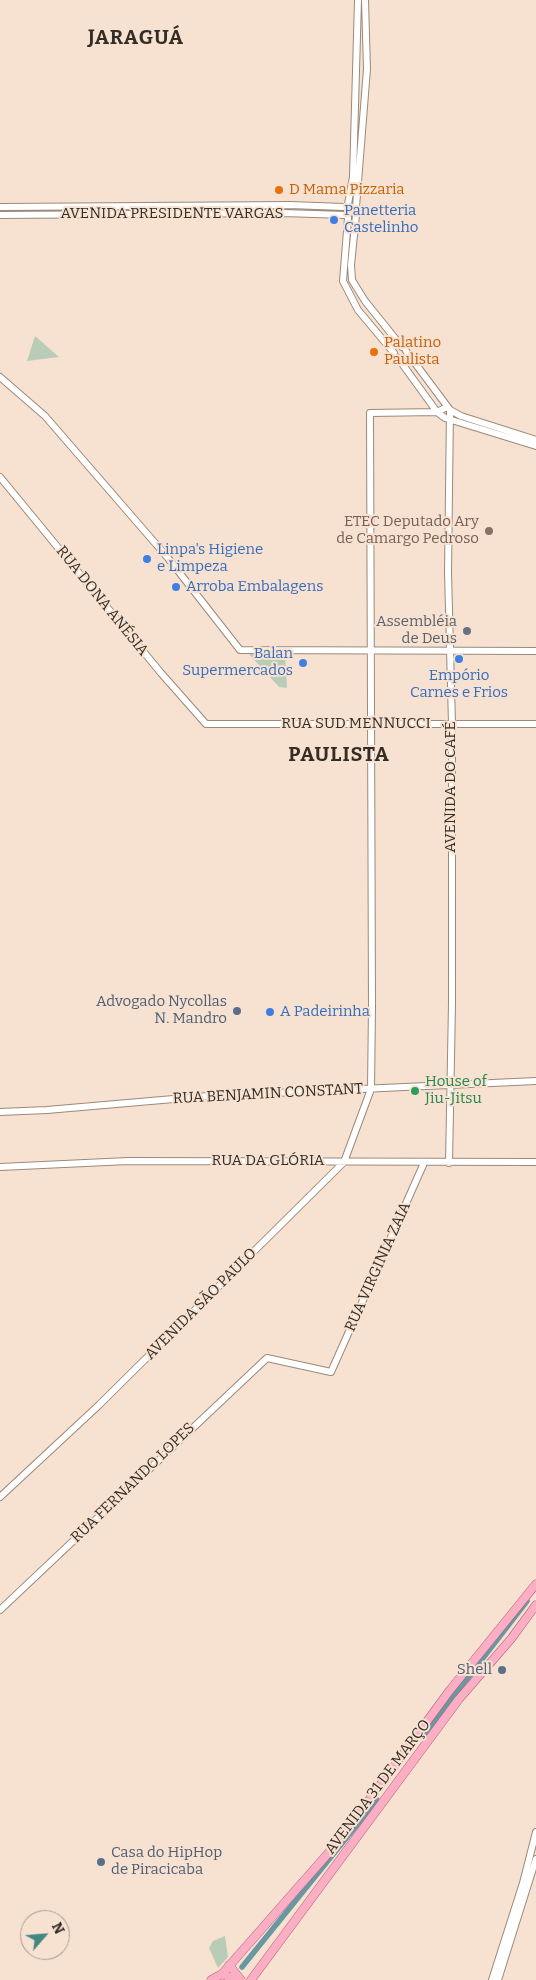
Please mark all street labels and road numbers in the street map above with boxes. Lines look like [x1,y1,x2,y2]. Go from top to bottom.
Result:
street label: AVENIDA PRESIDENTE VARGAS [61,205,283,223]
street label: RUA DONA ANÉSIA [52,542,152,660]
street label: RUA SUD MENNUCCI [281,715,431,733]
street label: AVENIDA DO CAFÉ [442,721,460,853]
street label: RUA BENJAMIN CONSTANT [172,1080,364,1108]
street label: RUA DA GLÓRIA [212,1152,324,1170]
street label: RUA VIRGINIA ZAIA [341,1199,415,1335]
street label: AVENIDA SÃO PAULO [141,1244,261,1364]
street label: RUA FERNANDO LOPES [67,1419,199,1547]
street label: AVENIDA 31 DE MARÇO [322,1716,434,1858]

